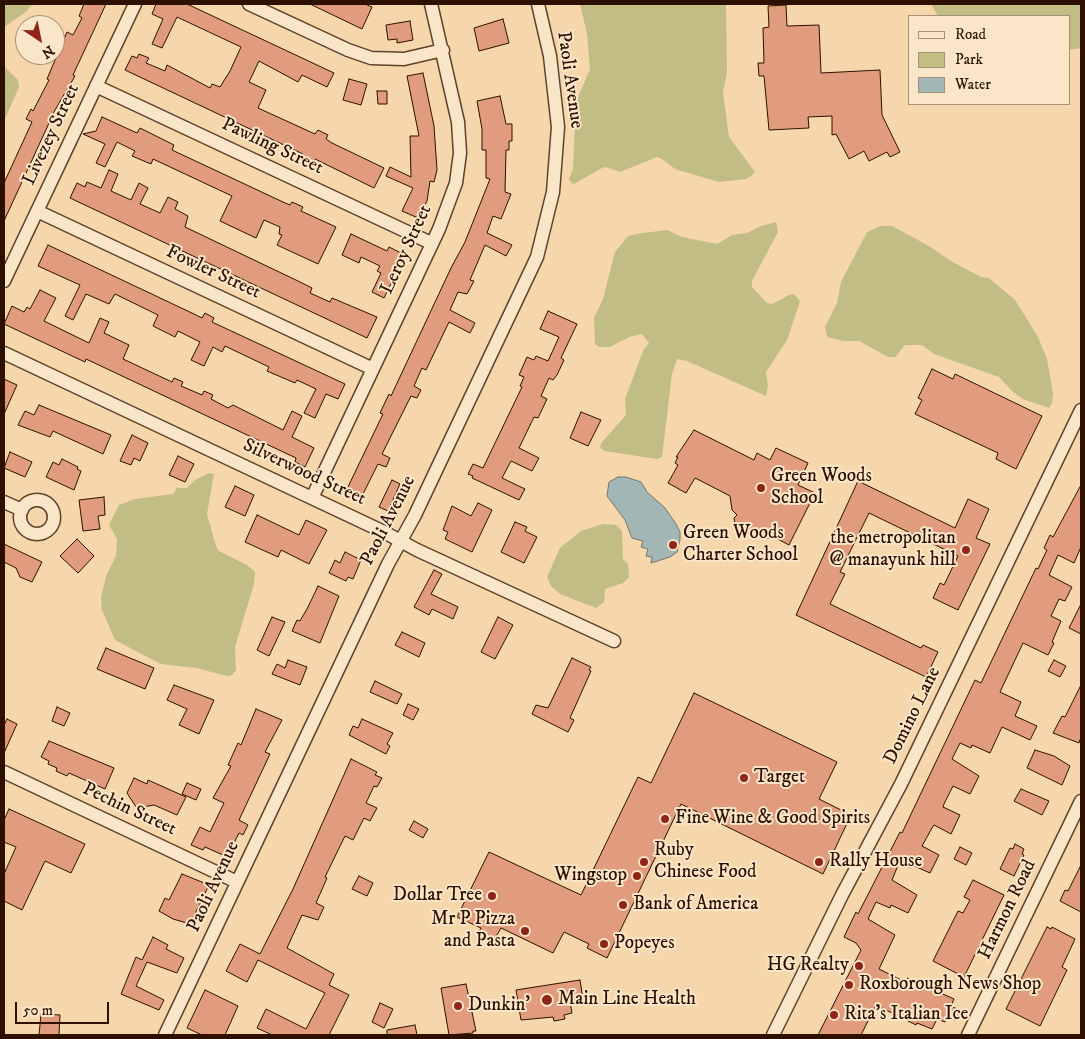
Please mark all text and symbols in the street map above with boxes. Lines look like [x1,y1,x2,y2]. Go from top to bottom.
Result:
north arrow [15,15,65,65]
legend [908,15,1070,105]
text: Road [955,25,986,44]
street label: Paoli Avenue [551,30,587,130]
text: N [38,41,58,62]
text: Park [955,50,983,69]
text: Water [955,75,991,94]
street label: Livezey Street [19,81,85,189]
street label: Pawling Street [218,114,326,180]
street label: Leroy Street [376,202,438,298]
street label: Fowler Street [162,241,264,305]
street label: Silverwood Street [239,435,369,511]
place label: Green Woods School [771,466,872,510]
street label: Paoli Avenue [357,472,421,570]
marker: Green Woods School [755,482,767,494]
place label: Green Woods Charter School [683,523,798,567]
place label: the metropolitan @ manayunk hill [829,528,956,572]
marker: Green Woods Charter School [667,539,679,551]
marker: the metropolitan @ manayunk hill [960,544,972,556]
street label: Domino Lane [880,664,946,768]
place label: Target [754,767,805,789]
marker: Target [738,772,750,784]
street label: Pechin Street [79,778,179,842]
place label: Fine Wine & Good Spirits [675,808,870,830]
marker: Fine Wine & Good Spirits [659,813,671,825]
street label: Paoli Avenue [183,838,245,936]
place label: Ruby Chinese Food [654,840,756,884]
place label: Rally House [829,851,922,873]
marker: Ruby Chinese Food [638,856,650,868]
marker: Rally House [813,856,825,868]
street label: Harmon Road [974,857,1042,963]
place label: Wingstop [554,865,627,887]
marker: Wingstop [631,870,643,882]
place label: Dollar Tree [393,885,482,907]
marker: Dollar Tree [486,890,498,902]
place label: Bank of America [633,894,758,916]
marker: Bank of America [617,899,629,911]
place label: Mr P Pizza and Pasta [431,909,515,953]
marker: Mr P Pizza and Pasta [519,925,531,937]
place label: Popeyes [614,933,675,955]
marker: Popeyes [598,938,610,950]
place label: HG Realty [767,955,849,977]
marker: HG Realty [853,960,865,972]
place label: Roxborough News Shop [859,974,1041,996]
marker: Roxborough News Shop [843,979,855,991]
place label: Main Line Health [558,989,696,1011]
scale bar [18,992,111,1024]
marker: Main Line Health [540,993,554,1007]
place label: Dunkin' [468,995,530,1017]
marker: Dunkin' [452,1000,464,1012]
text: 50 m [23,1001,53,1020]
place label: Rita's Italian Ice [844,1004,968,1026]
marker: Rita's Italian Ice [828,1009,840,1021]

